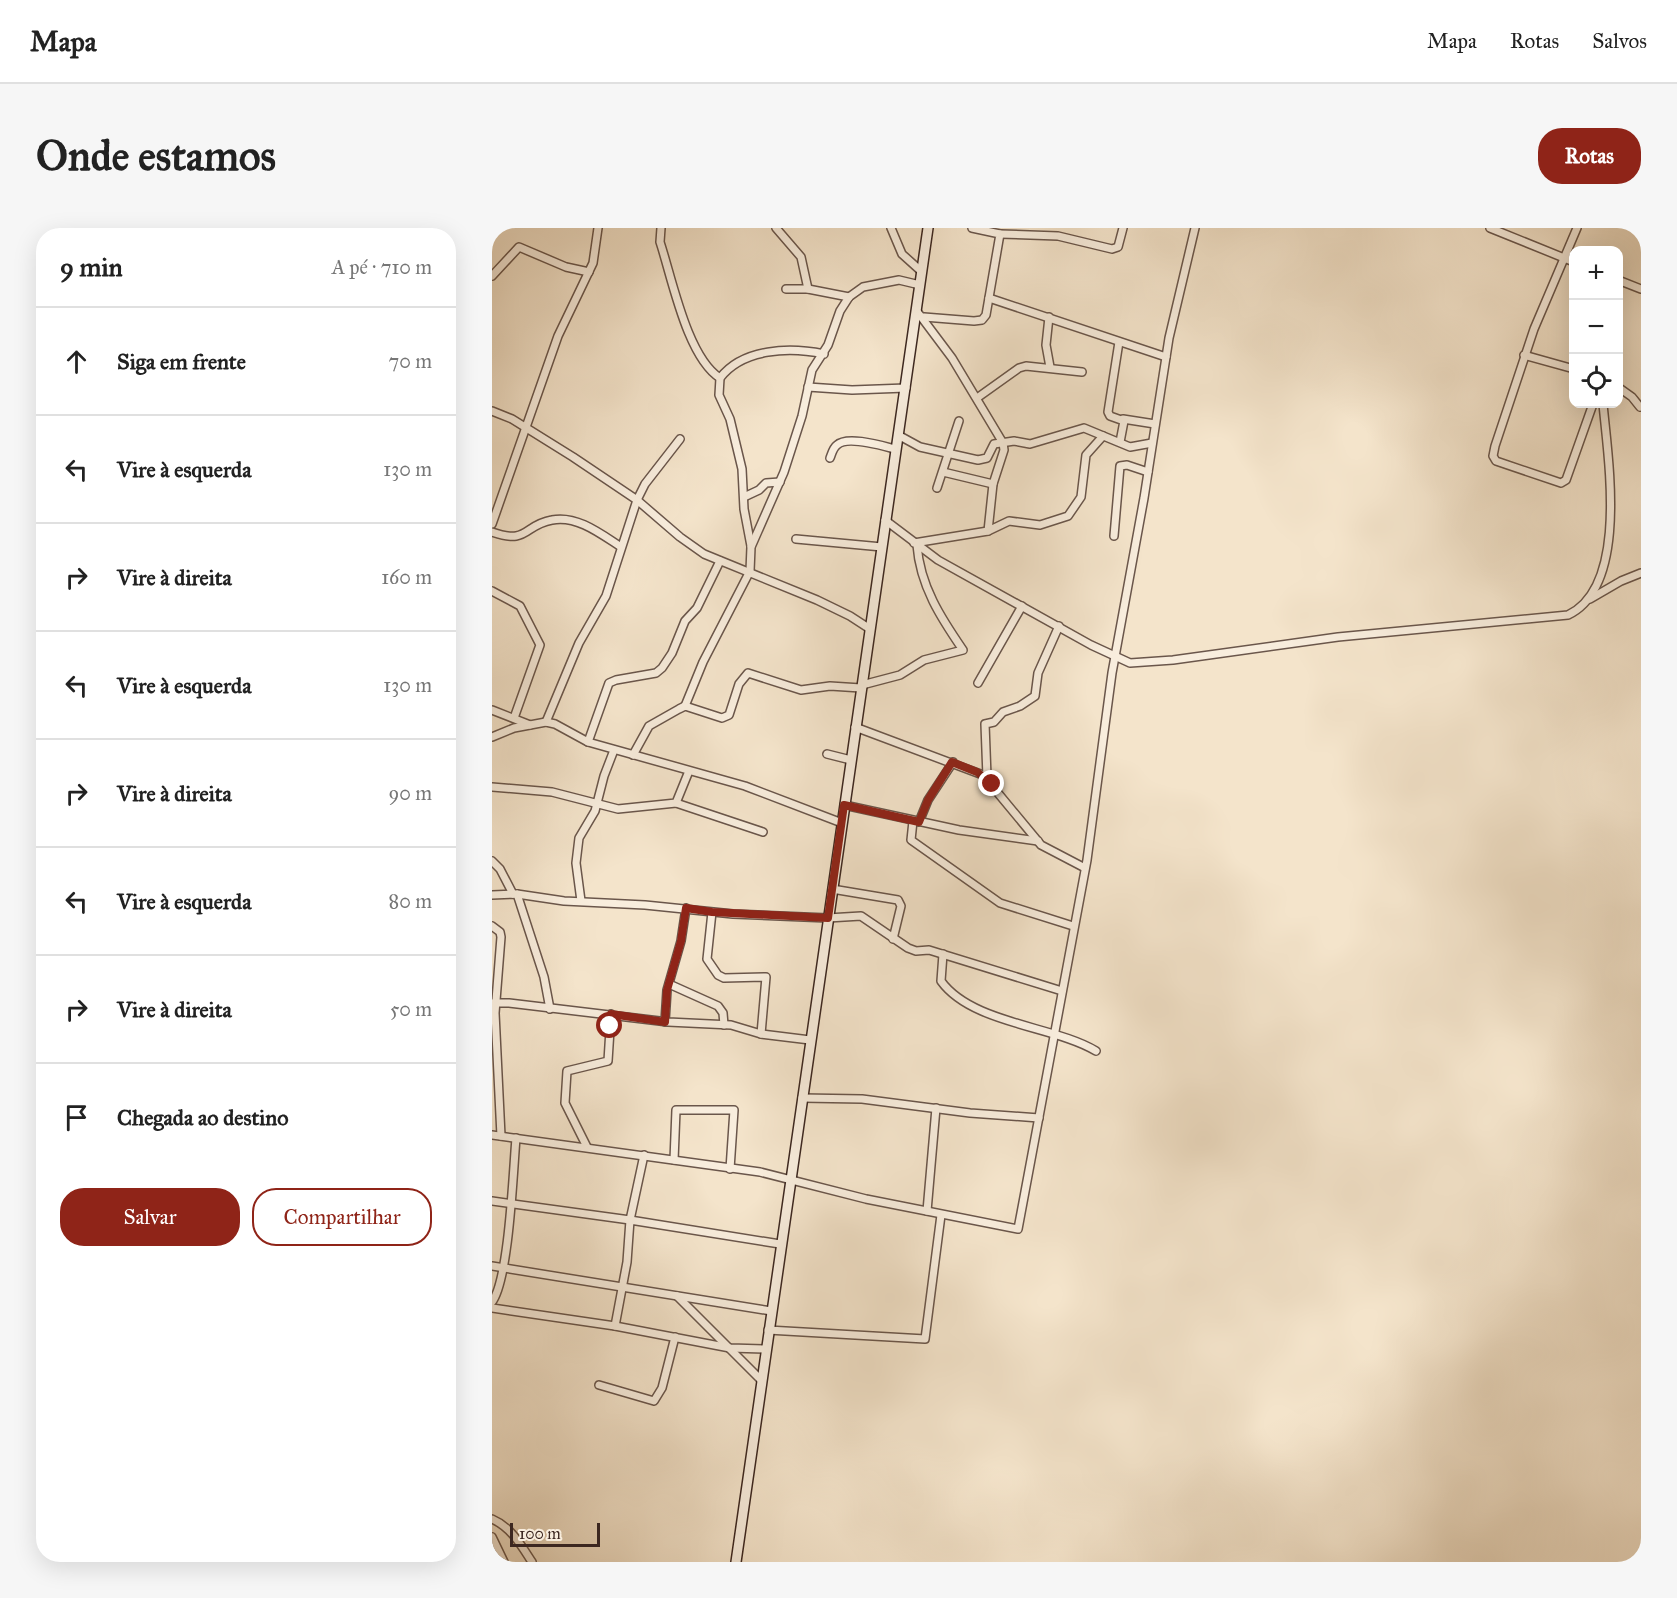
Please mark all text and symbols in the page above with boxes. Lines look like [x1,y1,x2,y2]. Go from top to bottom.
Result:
text: Mapa [30,24,97,59]
text: Mapa [1427,28,1477,54]
text: Rotas [1510,28,1559,54]
text: Salvos [1592,28,1647,54]
button: Rotas [1538,128,1641,184]
text: Onde estamos [36,130,276,182]
map controls [1569,246,1623,408]
button: + [1569,246,1623,300]
text: 9 min [60,251,123,283]
text: A pé · 710 m [332,255,432,279]
button: − [1569,300,1623,354]
icon: ahead [60,345,93,378]
text: Siga em frente [117,348,246,375]
text: 70 m [389,349,432,373]
button: locate [1569,354,1623,408]
icon: left [60,453,93,486]
text: Vire à esquerda [117,456,251,483]
text: 130 m [383,457,432,481]
icon: right [60,561,93,594]
text: Vire à direita [117,564,232,591]
text: 160 m [381,565,432,589]
icon: left [60,669,93,702]
text: Vire à esquerda [117,672,251,699]
text: 130 m [383,673,432,697]
route end [978,770,1004,796]
icon: right [60,777,93,810]
text: Vire à direita [117,780,232,807]
text: 90 m [389,781,432,805]
icon: left [60,885,93,918]
text: Vire à esquerda [117,888,251,915]
text: 80 m [389,889,432,913]
icon: right [60,993,93,1026]
text: Vire à direita [117,996,232,1023]
text: 50 m [390,997,432,1021]
route start [596,1012,622,1038]
icon: arrive [60,1101,93,1134]
text: Chegada ao destino [117,1104,288,1131]
button: Salvar [60,1188,240,1246]
button: Compartilhar [252,1188,432,1246]
scale bar [510,1520,600,1548]
text: 100 m [519,1524,561,1543]

